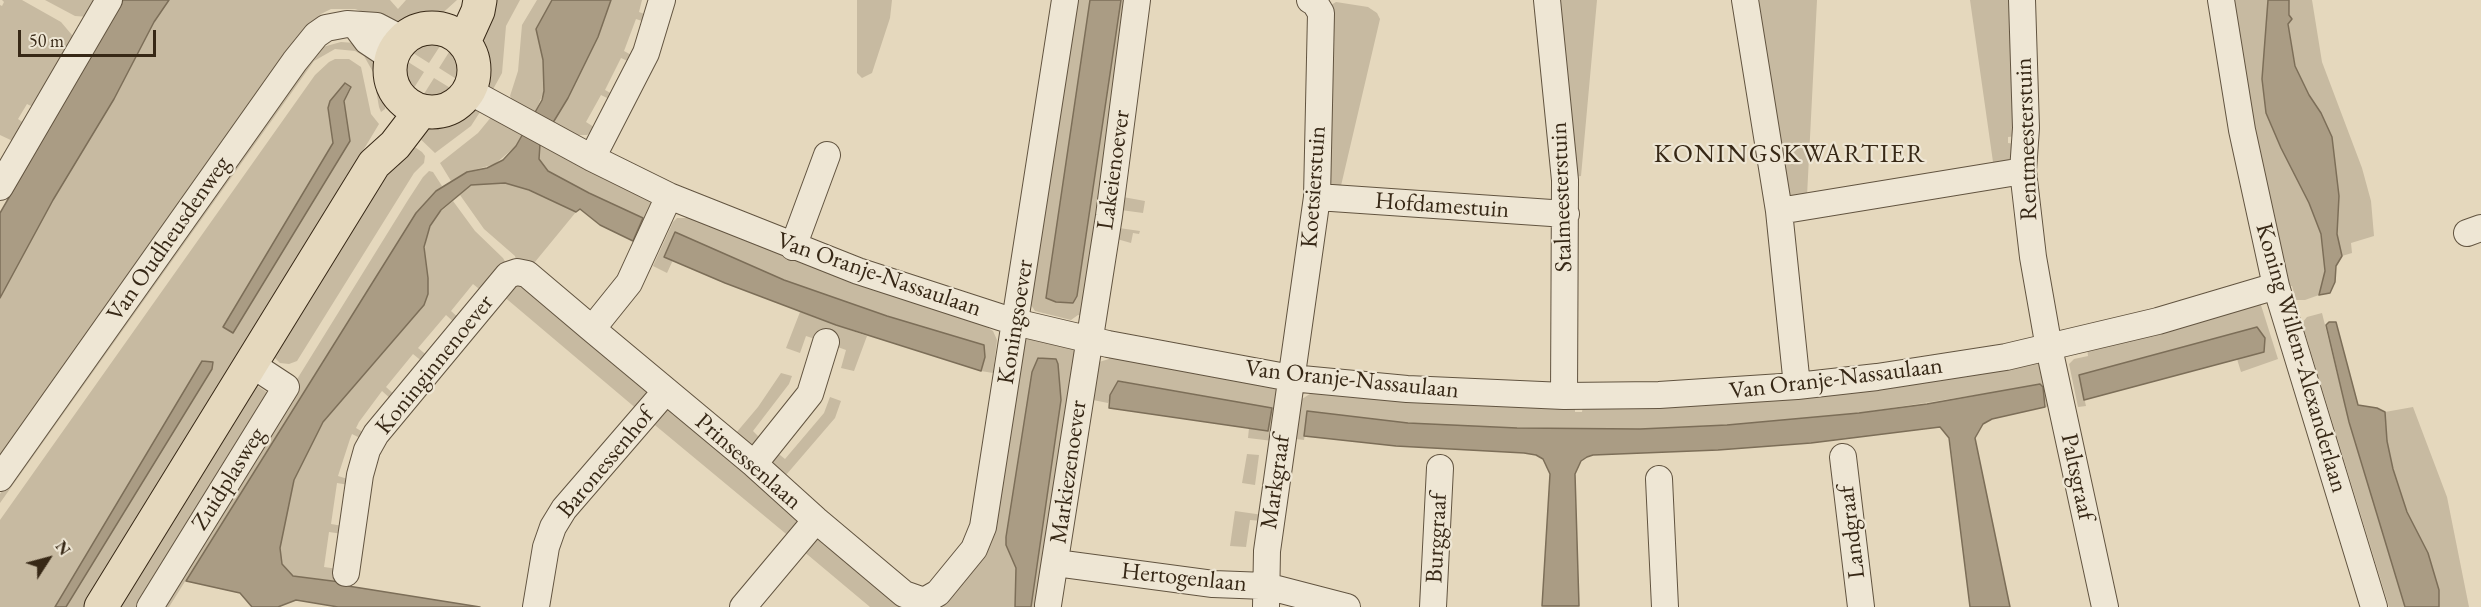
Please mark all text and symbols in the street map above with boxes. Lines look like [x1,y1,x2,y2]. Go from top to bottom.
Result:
scale bar [21,18,159,56]
text: 50 m [29,29,64,52]
street label: Rentmeesterstuin [2010,57,2044,221]
street label: Lakeienoever [1091,108,1137,232]
street label: Stalmeesterstuin [1545,121,1579,273]
street label: Koetsierstuin [1295,125,1333,249]
district label: KONINGSKWARTIER [1654,139,1926,171]
street label: Van Oudheusdenweg [101,151,237,327]
street label: Hofdamestuin [1374,187,1510,225]
street label: Koning Willem-Alexanderlaan [2249,220,2353,496]
street label: Van Oranje-Nassaulaan [773,226,985,324]
street label: Koningsoever [992,257,1040,387]
street label: Koninginnenoever [370,289,500,441]
street label: Van Oranje-Nassaulaan [1728,352,1944,406]
street label: Van Oranje-Nassaulaan [1244,354,1460,406]
street label: Markiezenoever [1045,398,1093,546]
street label: Baronessenhof [552,402,660,524]
street label: Prinsessenlaan [689,408,807,516]
street label: Zuidplasweg [186,422,272,536]
street label: Paltsgraaf [2054,431,2100,523]
street label: Markgraaf [1255,433,1297,531]
street label: Landgraaf [1832,484,1872,580]
street label: Burggraaf [1420,492,1454,584]
north arrow [18,529,78,589]
text: N [51,537,75,560]
street label: Hertogenlaan [1120,557,1248,599]

